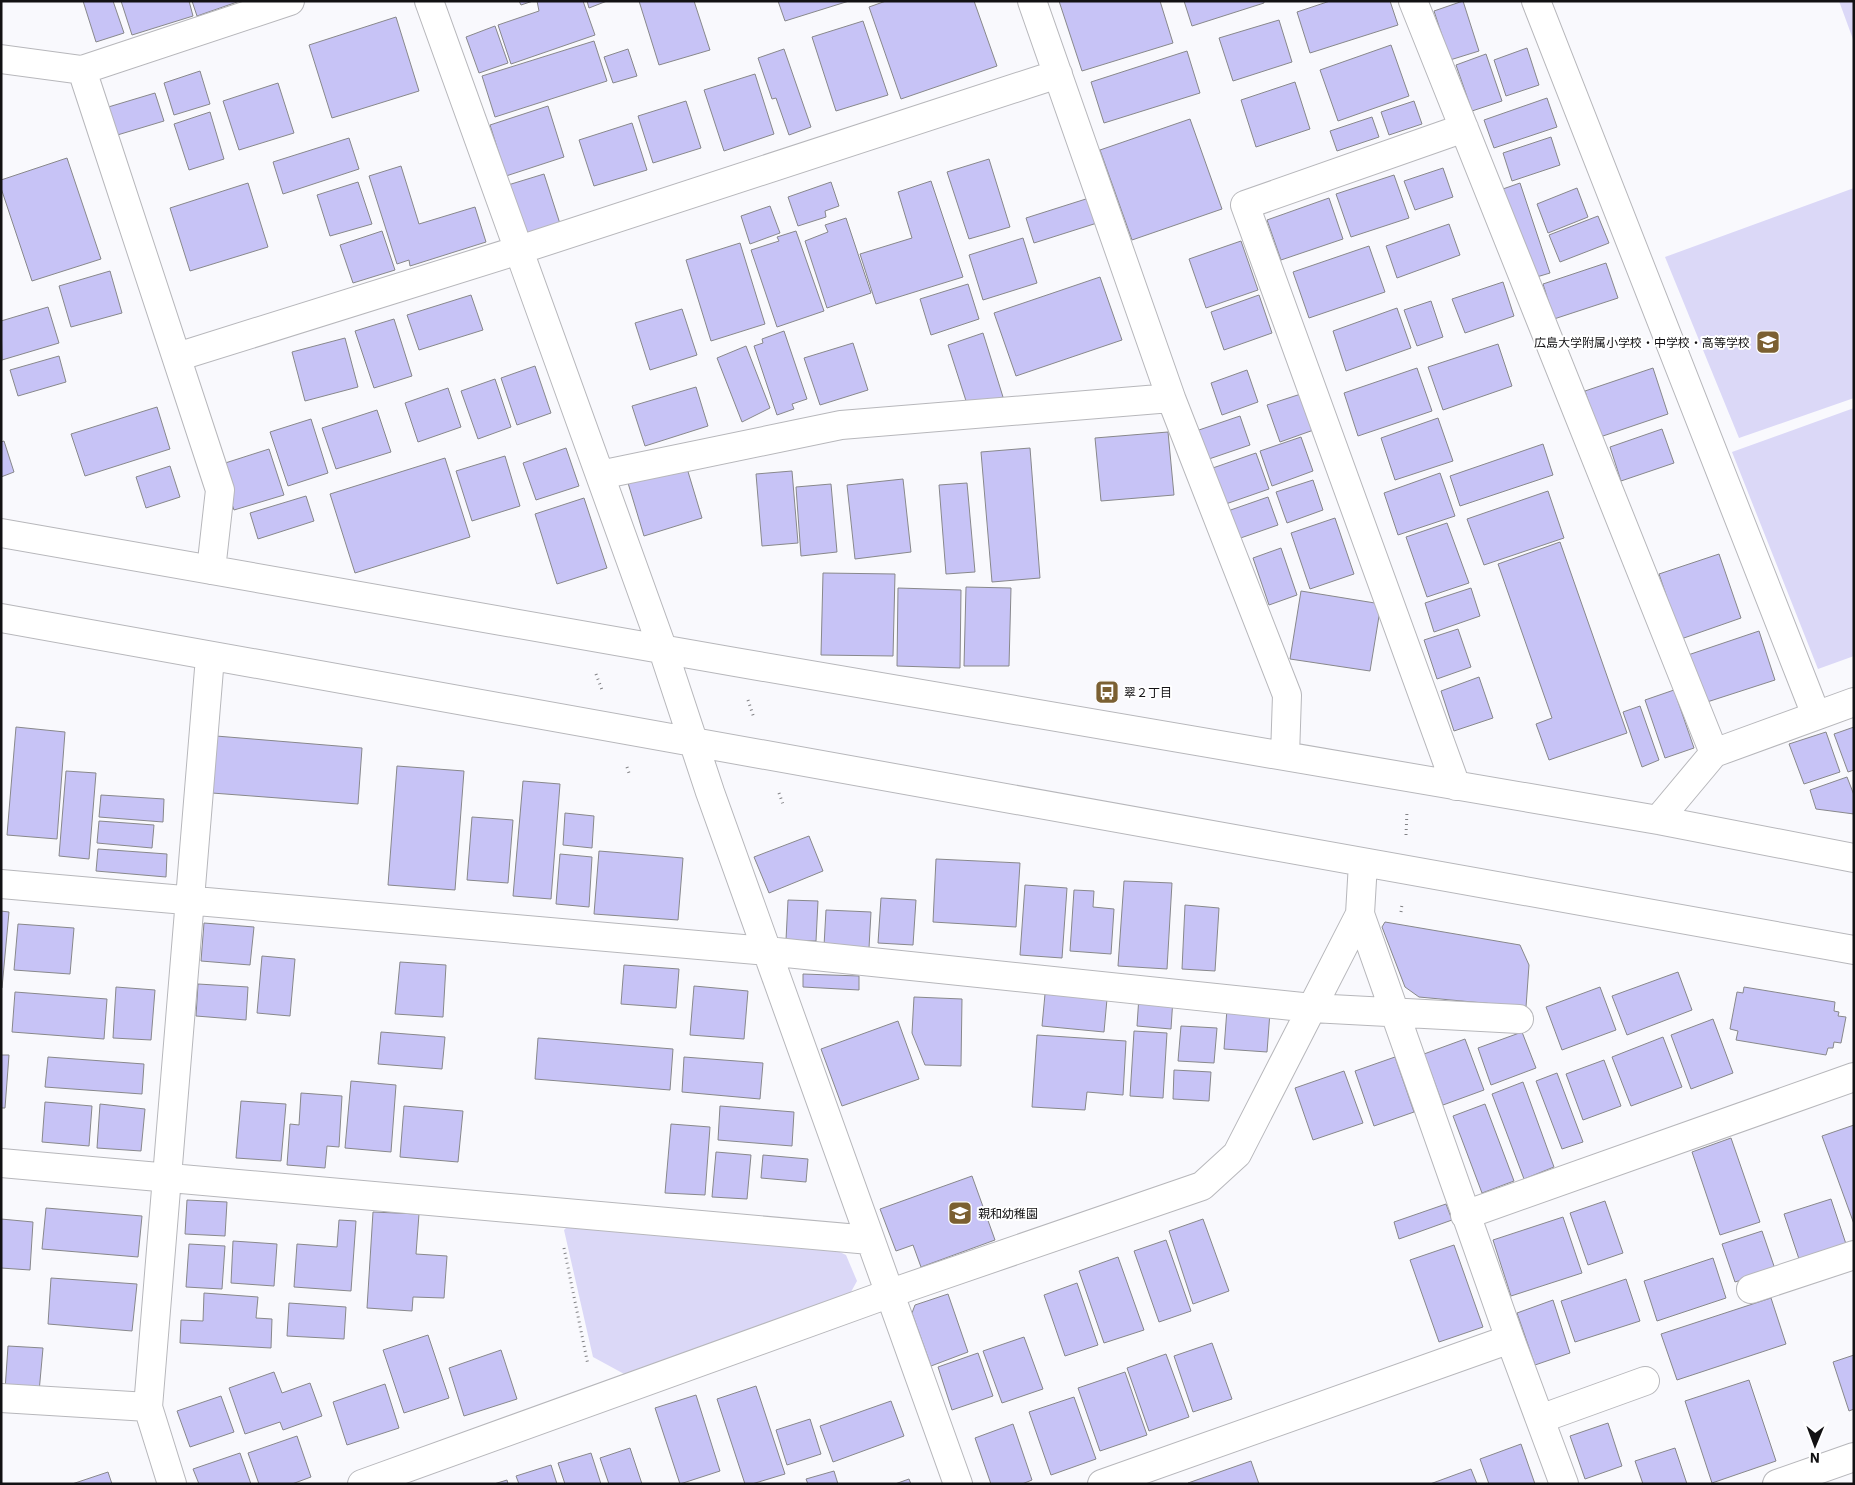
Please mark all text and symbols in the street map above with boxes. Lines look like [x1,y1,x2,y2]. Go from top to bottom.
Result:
school or university icon: 広島大学附属小学校・中学校・高等学校 [1755,329,1781,355]
place label: 広島大学附属小学校・中学校・高等学校 [1534,335,1750,350]
bus stop icon: 翠２丁目 [1094,679,1120,705]
place label: 翠２丁目 [1124,685,1172,700]
school or university icon: 親和幼稚園 [947,1200,973,1226]
place label: 親和幼稚園 [978,1206,1038,1221]
north arrow [1790,1420,1840,1470]
text: N [1810,1449,1820,1467]

